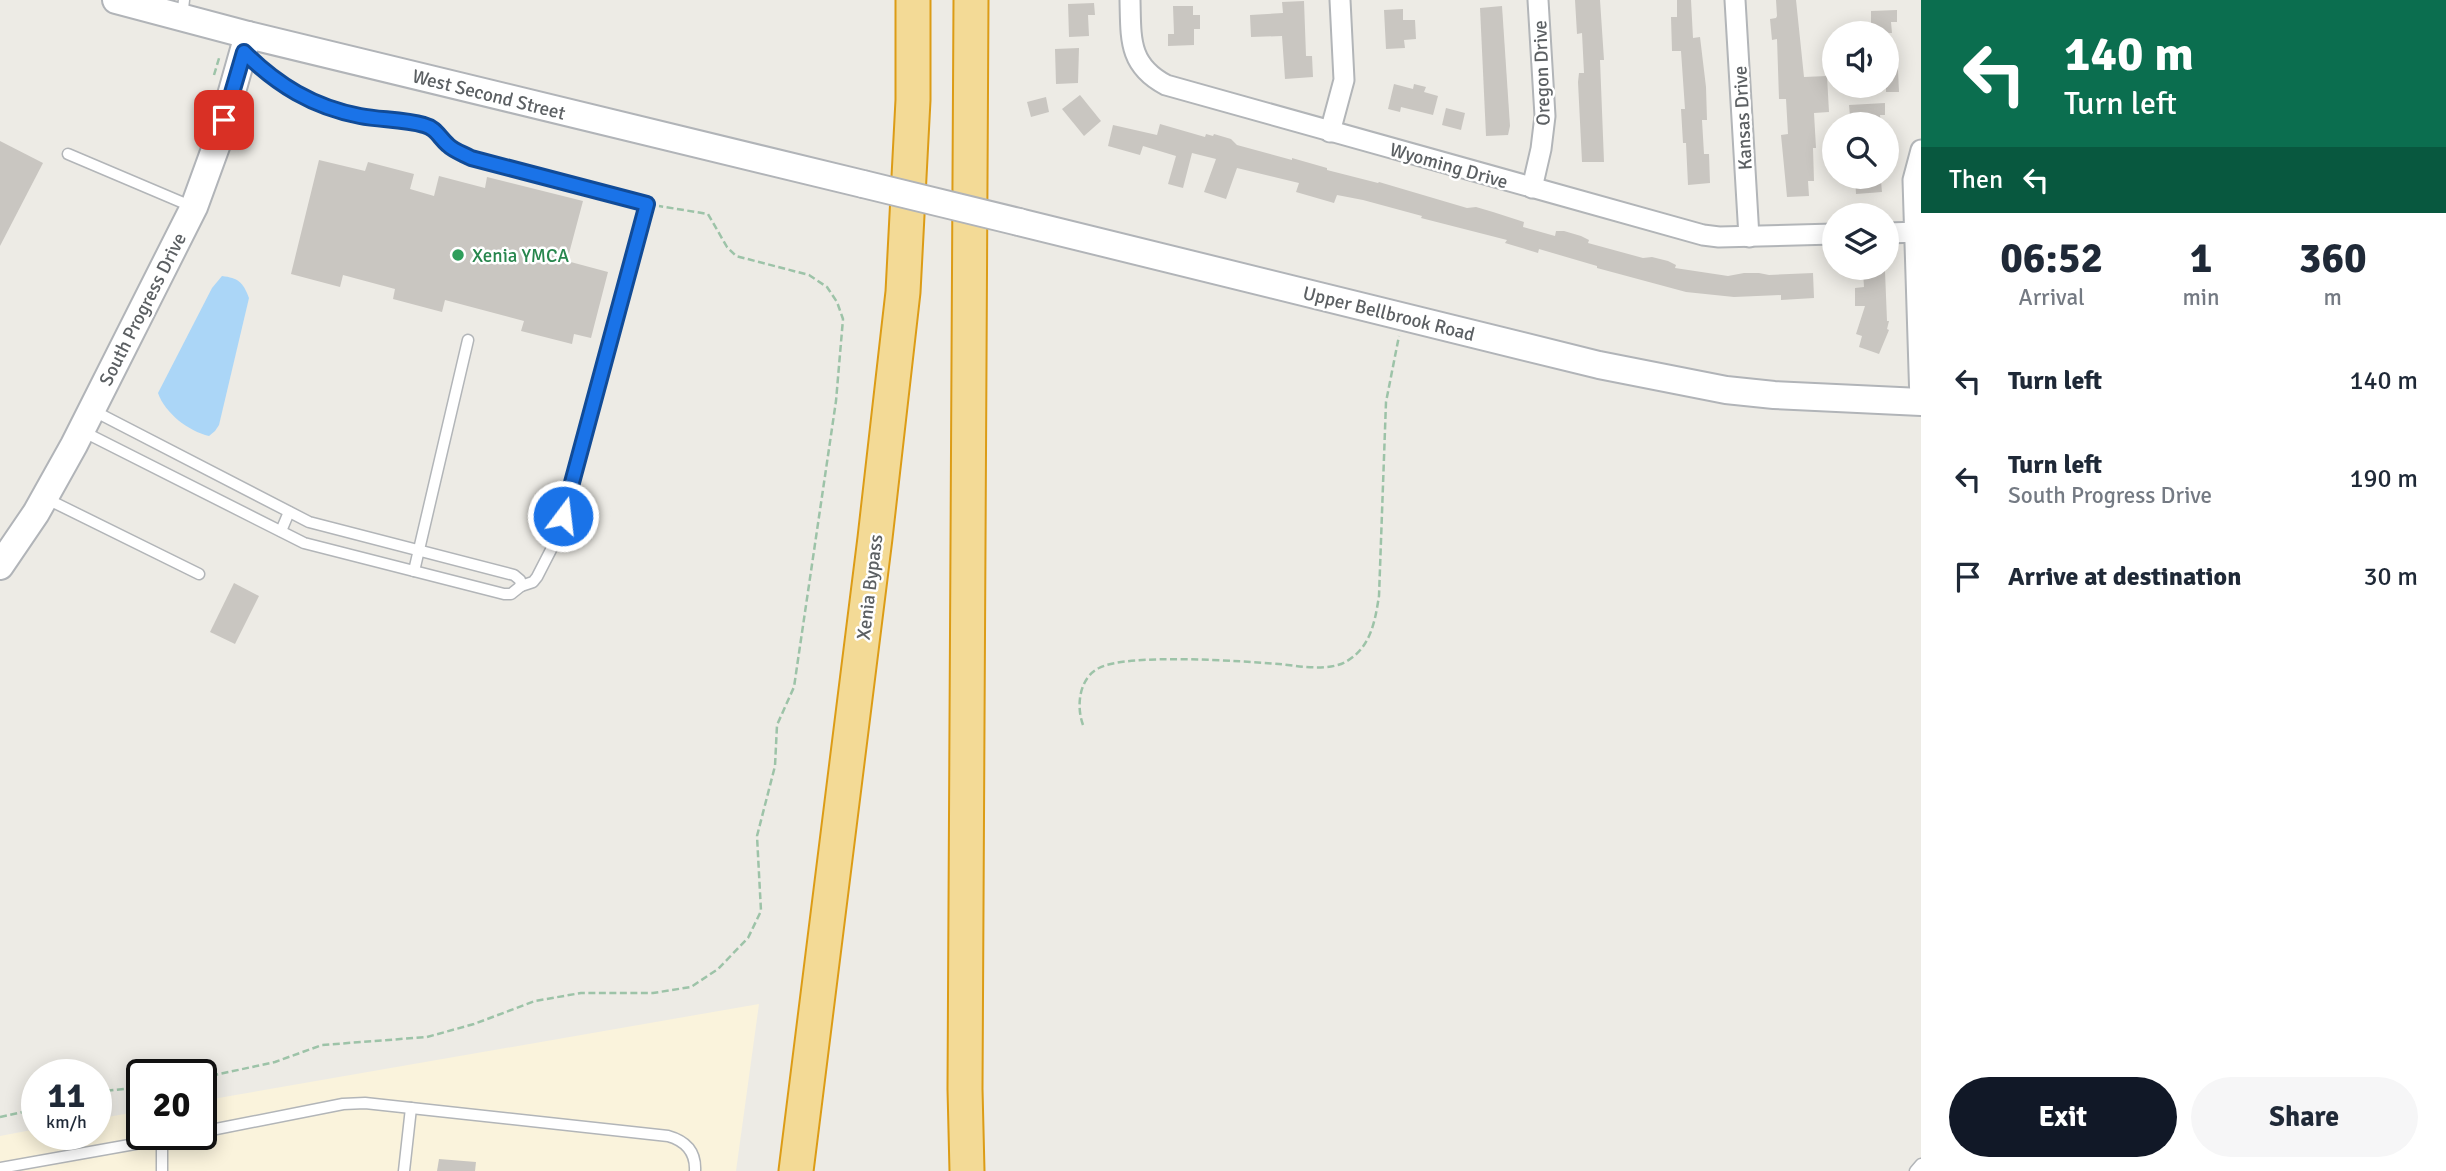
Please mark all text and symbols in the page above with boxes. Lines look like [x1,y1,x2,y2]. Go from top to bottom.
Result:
street label: Oregon Drive [1528,20,1556,126]
map controls [1822,21,1899,280]
button: sound [1822,21,1899,98]
text: 140 m [2064,24,2194,84]
icon: left [1949,28,2040,119]
street label: West Second Street [410,64,568,126]
street label: Kansas Drive [1728,65,1758,171]
text: Turn left [2064,84,2177,123]
pin [194,90,254,150]
icon: arrive [205,101,243,139]
button: search [1822,112,1899,189]
street label: Wyoming Drive [1387,138,1511,194]
icon: left [2017,161,2055,199]
text: Then [1949,164,2003,196]
button: layers [1822,203,1899,280]
street label: South Progress Drive [94,229,192,390]
text: 06:52 [2000,233,2103,284]
text: 1 [2190,233,2212,284]
text: 360 [2299,233,2367,284]
place label: Xenia YMCA [472,244,569,268]
marker: Xenia YMCA [450,247,466,263]
street label: Upper Bellbrook Road [1300,281,1477,347]
text: Arrival [2019,283,2085,312]
text: min [2182,283,2220,312]
text: m [2324,283,2342,312]
icon: left [1949,362,1987,400]
text: Turn left [2008,365,2102,397]
text: 140 m [2349,365,2418,397]
text: Turn left [2008,449,2102,481]
icon: left [1949,460,1987,498]
text: 190 m [2349,463,2418,495]
position arrow [526,479,600,553]
text: South Progress Drive [2008,481,2212,510]
street label: Xenia Bypass [852,533,888,641]
icon: arrive [1949,558,1987,596]
text: Arrive at destination [2008,561,2241,593]
text: 30 m [2363,561,2418,593]
speed limit sign: 20 [126,1059,217,1150]
text: 11 [48,1074,85,1117]
button: Exit [1949,1077,2177,1157]
button: Share [2191,1077,2418,1157]
text: km/h [46,1111,87,1133]

